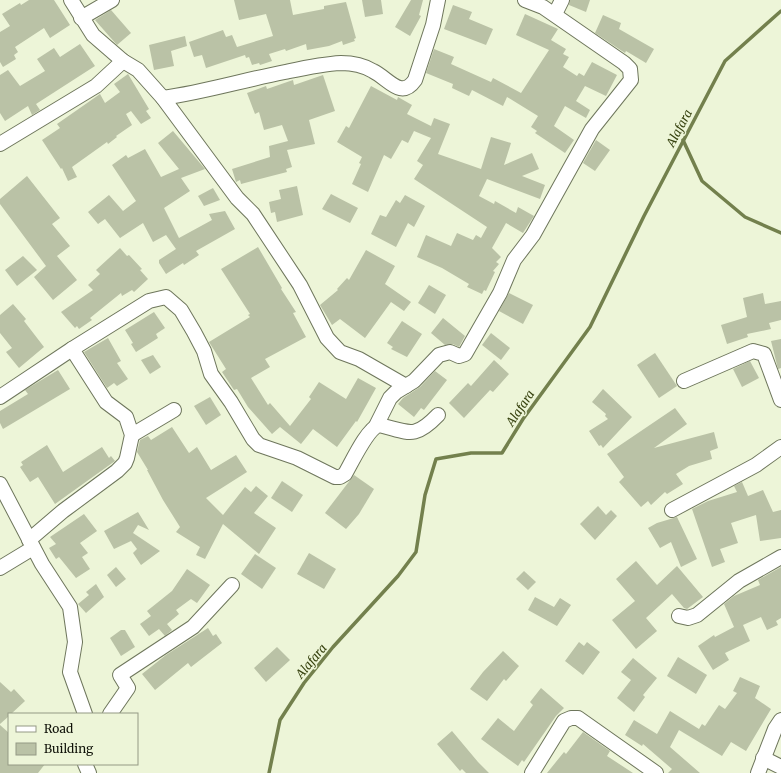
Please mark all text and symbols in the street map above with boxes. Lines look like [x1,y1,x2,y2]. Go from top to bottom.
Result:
water label: Alafara [663,107,695,150]
water label: Alafara [502,387,537,430]
water label: Alafara [292,641,330,682]
legend [8,713,138,765]
text: Road [44,721,73,736]
text: Building [44,741,94,756]

